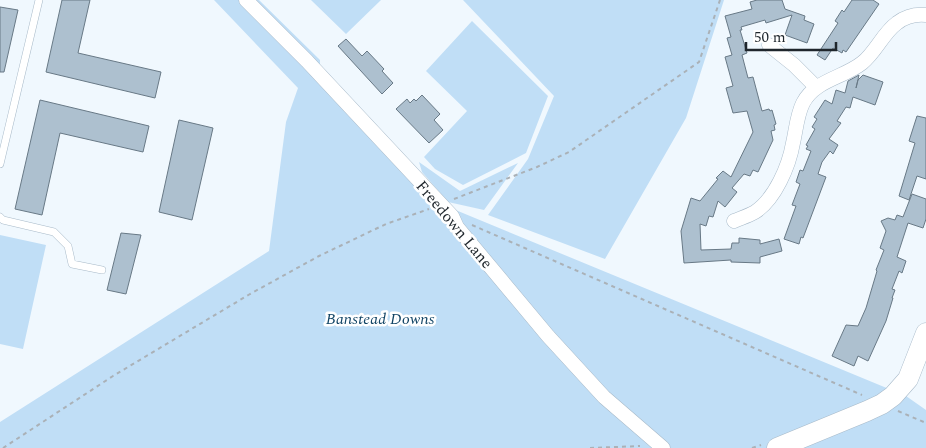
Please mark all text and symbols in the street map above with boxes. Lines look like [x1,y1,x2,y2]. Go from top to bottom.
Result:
scale bar [746,20,836,52]
text: 50 m [754,26,786,49]
street label: Freedown Lane [410,175,498,274]
park label: Banstead Downs [326,307,435,331]

